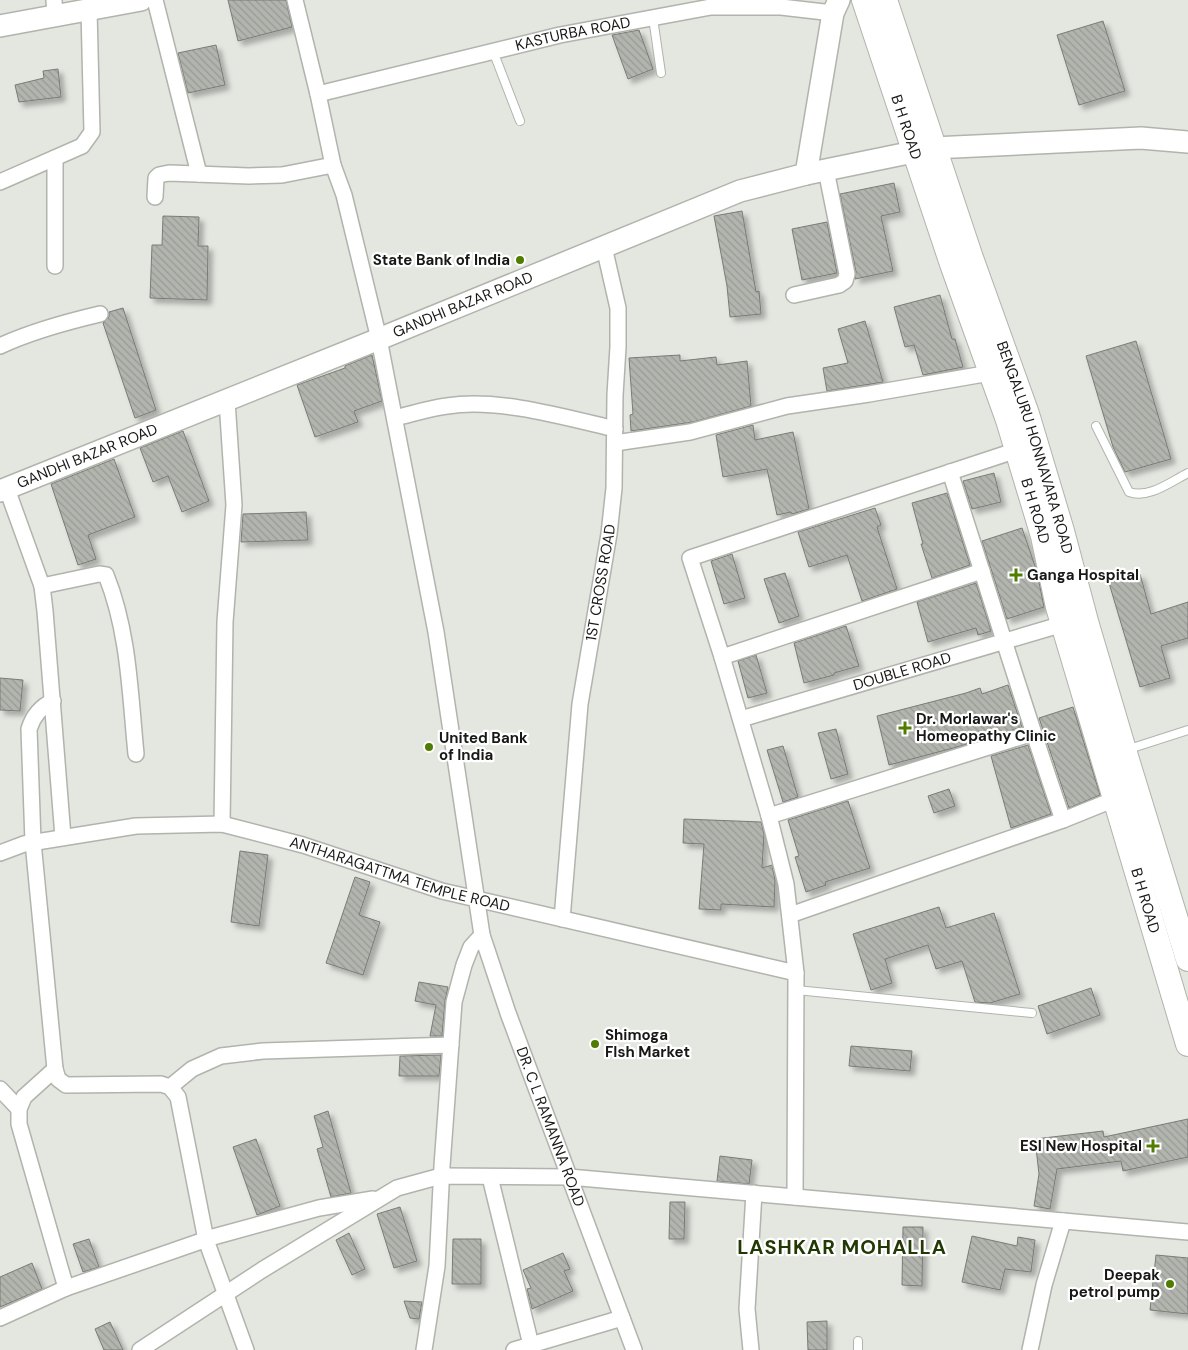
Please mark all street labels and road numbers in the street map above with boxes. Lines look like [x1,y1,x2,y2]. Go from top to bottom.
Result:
street label: KASTURBA ROAD [513,12,632,56]
street label: B H ROAD [886,92,927,162]
street label: GANDHI BAZAR ROAD [390,267,536,342]
street label: BENGALURU HONNAVARA ROAD [992,338,1078,556]
street label: GANDHI BAZAR ROAD [14,419,160,493]
street label: B H ROAD [1016,476,1054,545]
street label: 1ST CROSS ROAD [581,523,620,643]
street label: DOUBLE ROAD [851,648,954,695]
street label: ANTHARAGATTMA TEMPLE ROAD [287,832,512,916]
street label: B H ROAD [1126,865,1165,936]
street label: DR. C L RAMANNA ROAD [511,1044,589,1209]

